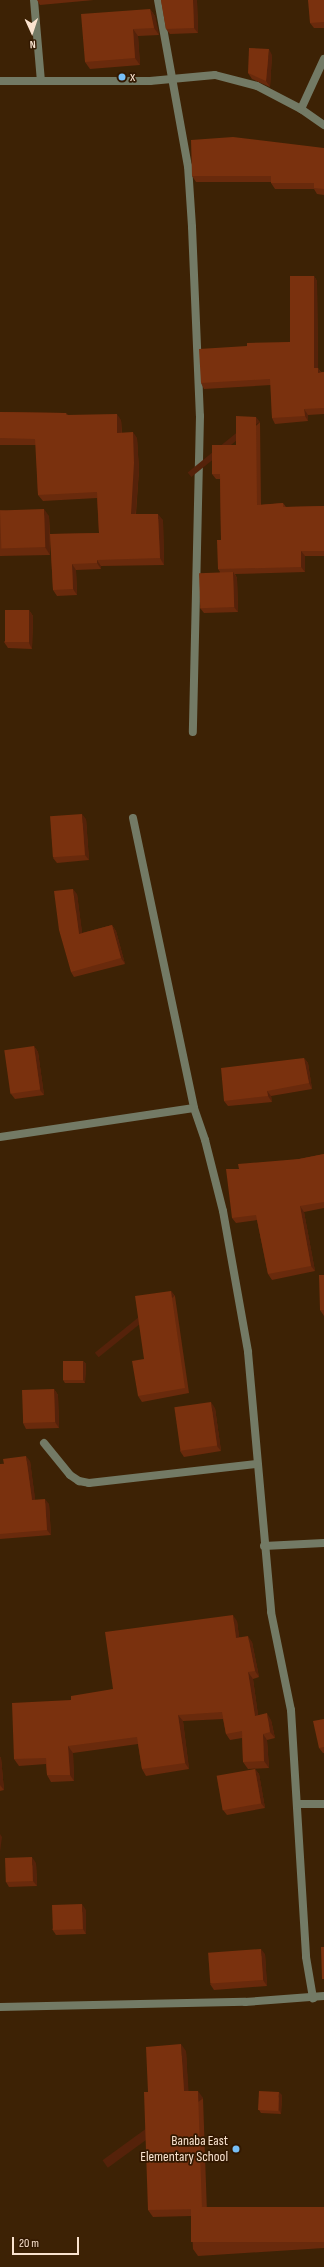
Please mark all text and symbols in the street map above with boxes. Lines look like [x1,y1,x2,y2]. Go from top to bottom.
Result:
north arrow [12,12,52,52]
text: N [29,38,36,51]
place label: x [130,69,135,85]
marker: x [117,72,127,82]
place label: Banaba East Elementary School [140,2133,228,2166]
marker: Banaba East Elementary School [231,2144,241,2154]
scale bar [14,2229,81,2255]
text: 20 m [19,2236,39,2251]

